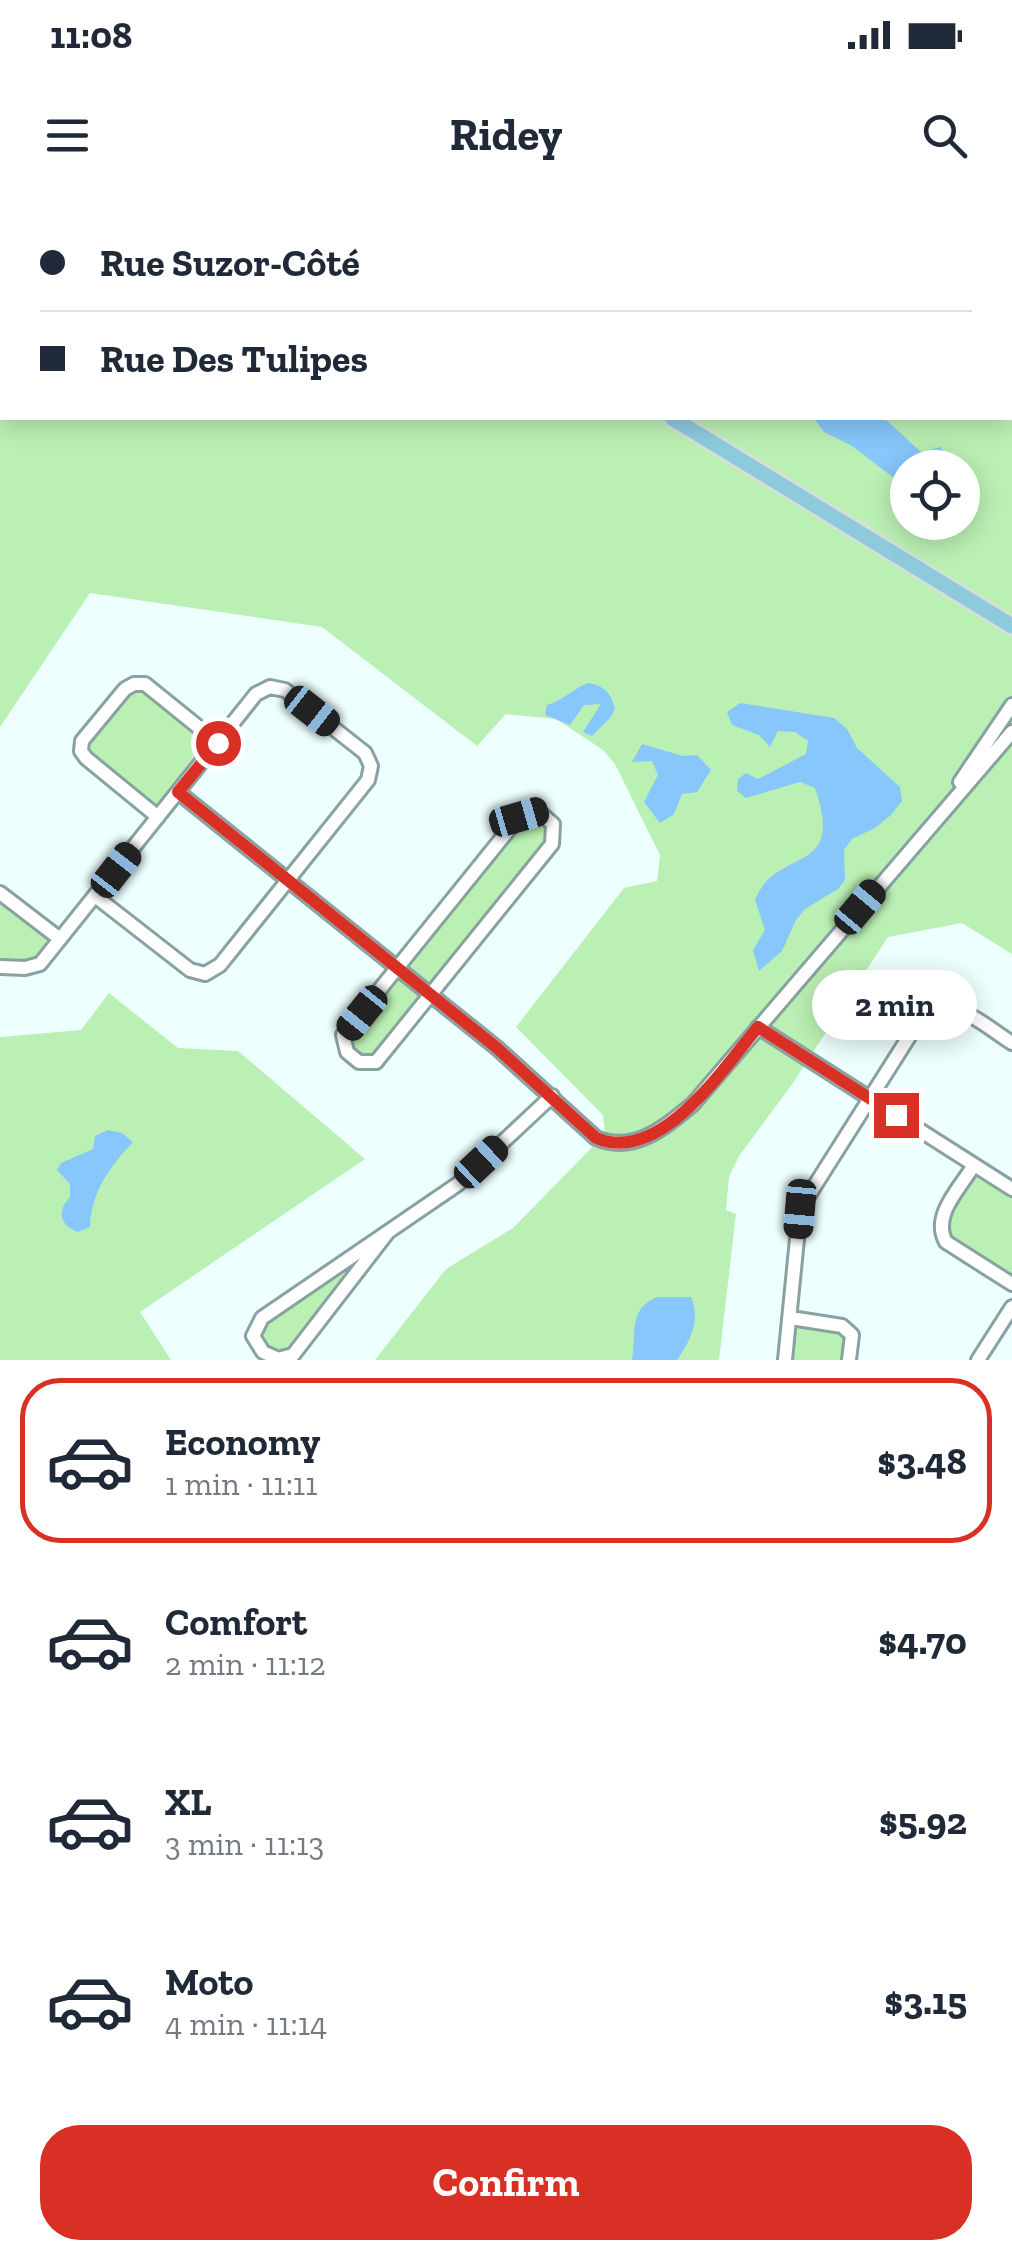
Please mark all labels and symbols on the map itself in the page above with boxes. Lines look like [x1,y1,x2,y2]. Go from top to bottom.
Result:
car [279,681,345,741]
route start [196,721,241,766]
car [486,794,552,840]
car [86,837,146,903]
car [829,874,891,940]
callout: 2 min [814,970,978,1040]
car [331,980,393,1046]
route end [874,1093,919,1138]
car [449,1131,513,1193]
car [782,1178,818,1240]

